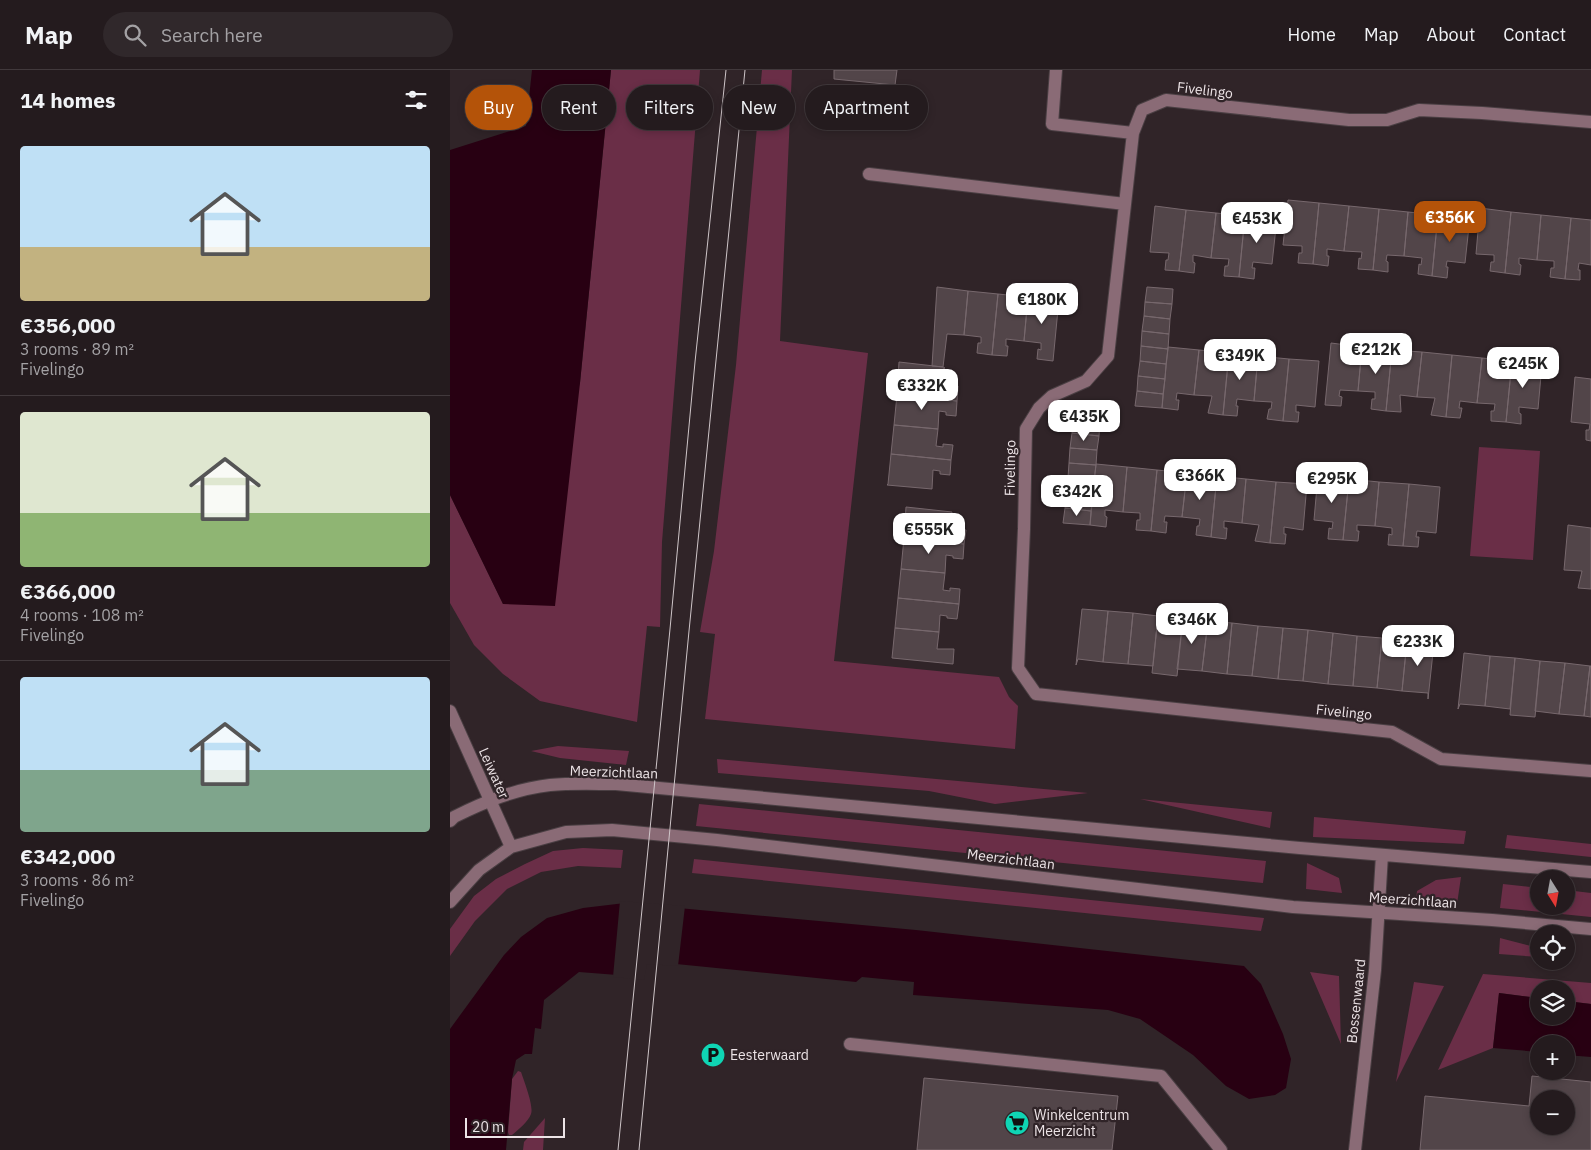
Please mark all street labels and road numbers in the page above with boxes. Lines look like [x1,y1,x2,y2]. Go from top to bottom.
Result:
street label: Fivelingo [1176,78,1234,102]
street label: Fivelingo [1001,440,1019,496]
street label: Fivelingo [1315,700,1373,724]
street label: Leiwater [475,745,513,801]
street label: Meerzichtlaan [569,761,659,783]
street label: Meerzichtlaan [966,845,1056,873]
street label: Meerzichtlaan [1368,888,1458,912]
street label: Bossenwaard [1343,958,1369,1044]

